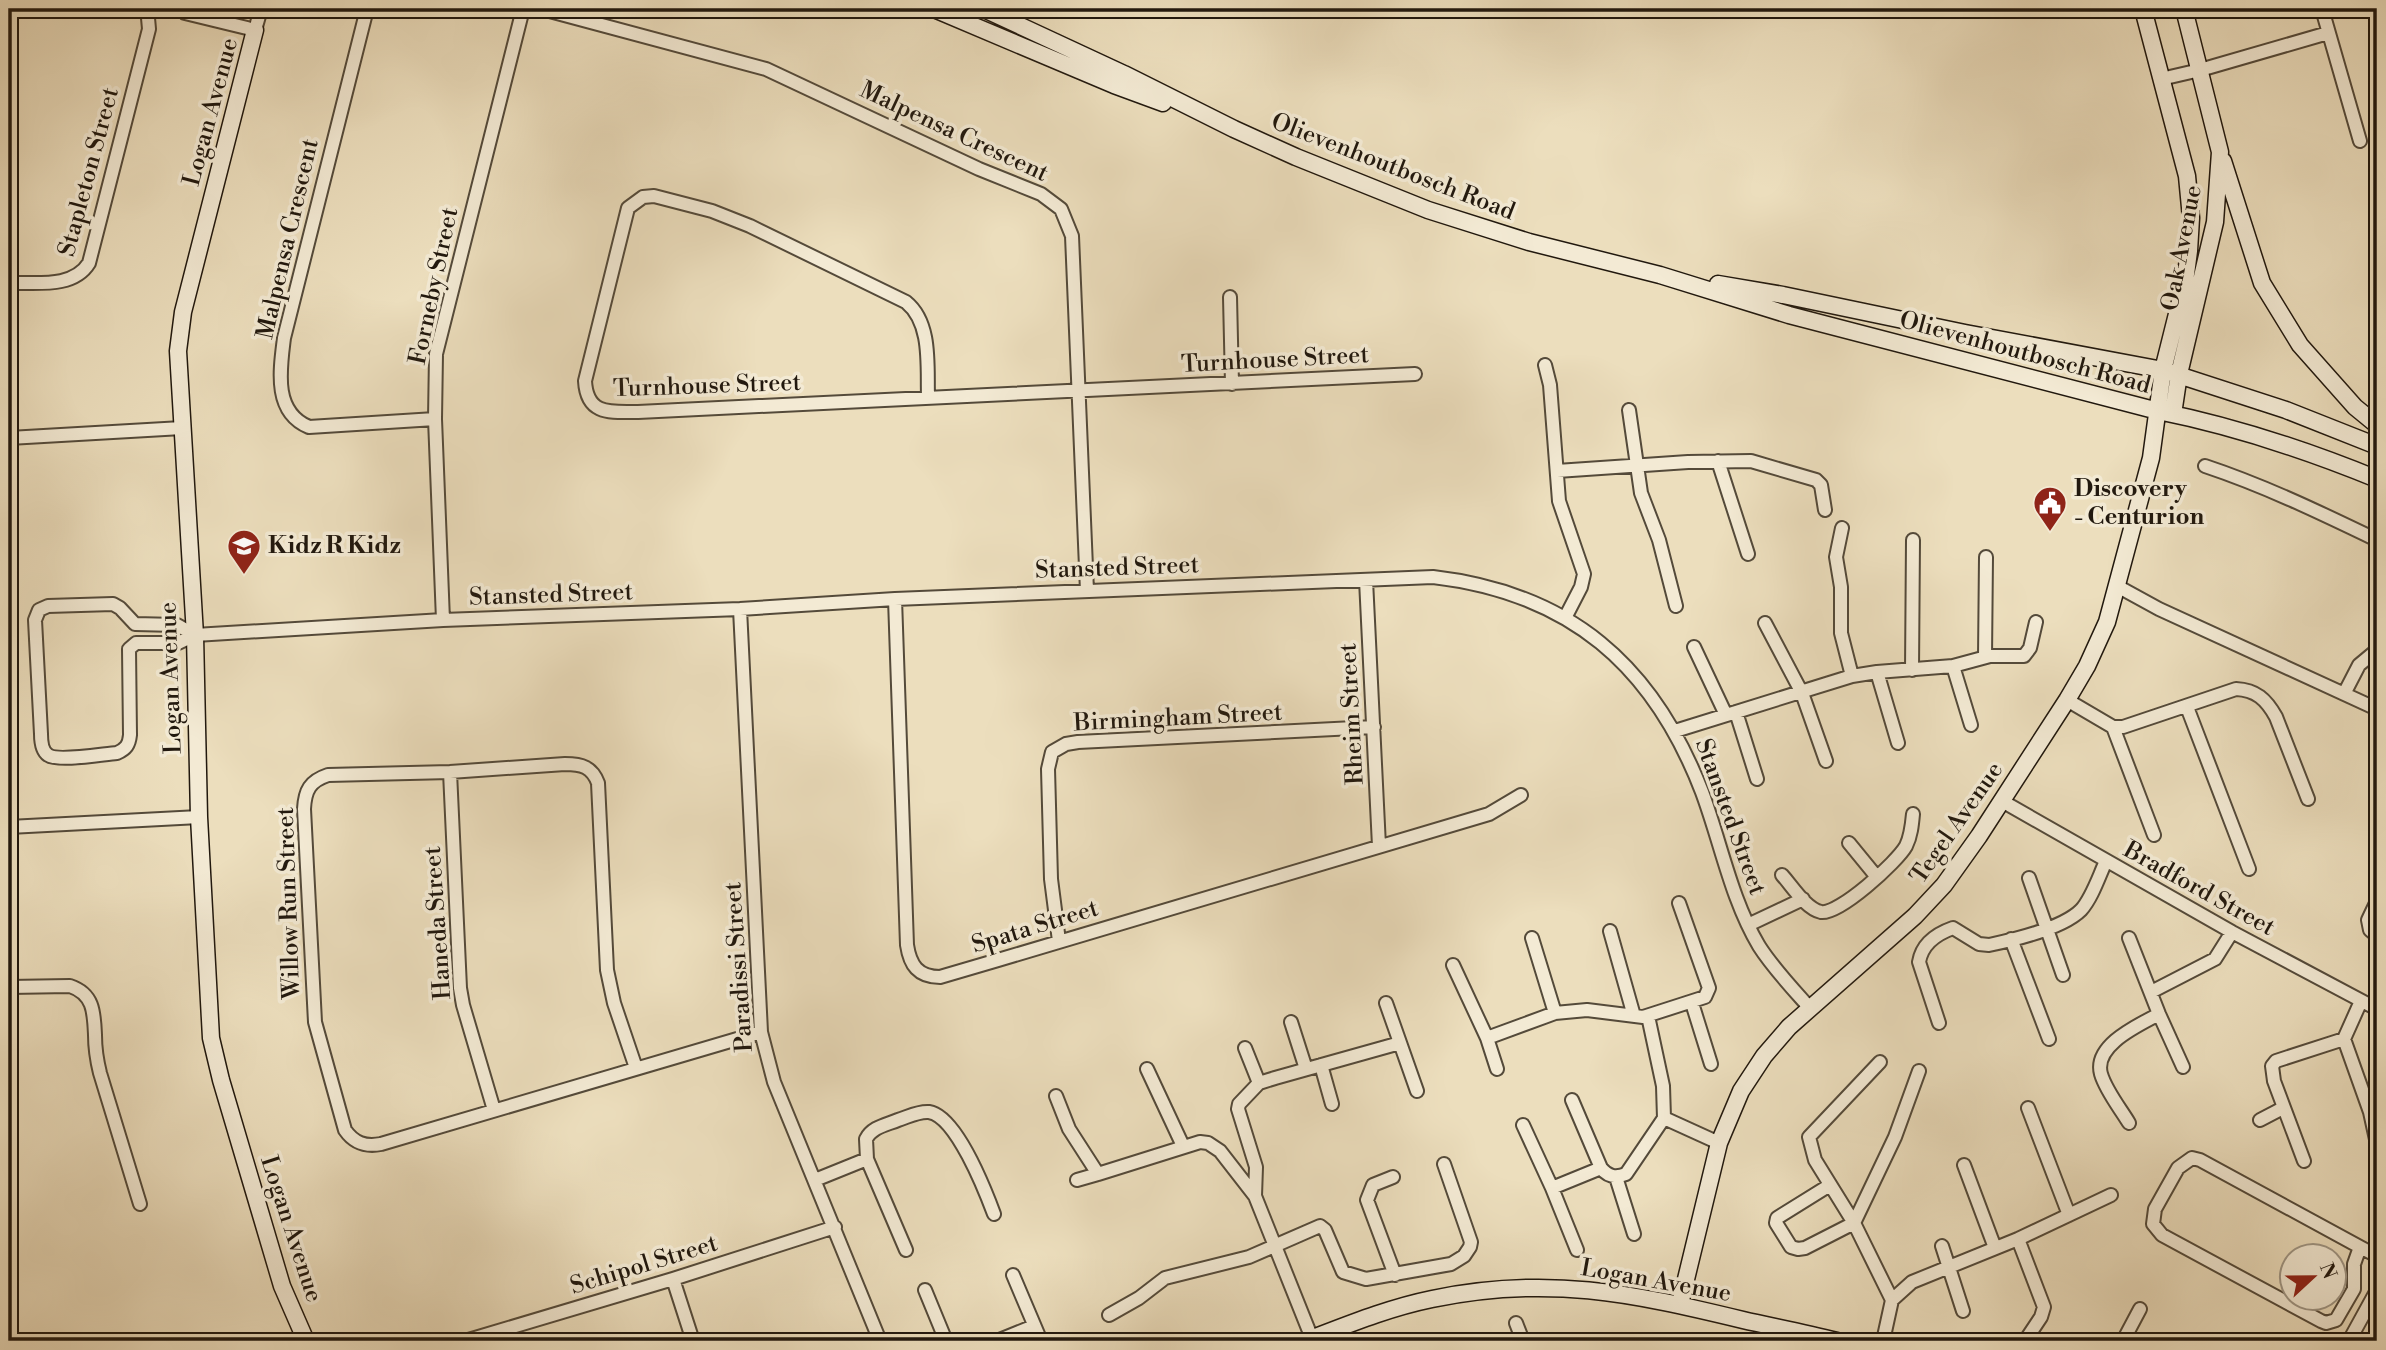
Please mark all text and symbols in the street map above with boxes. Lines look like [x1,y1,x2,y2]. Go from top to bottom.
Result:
street label: Logan Avenue [177,35,245,189]
street label: Malpensa Crescent [855,75,1054,189]
street label: Stapleton Street [52,84,126,260]
street label: Olievenhoutbosch Road [1267,107,1519,227]
street label: Malpensa Crescent [250,135,326,342]
street label: Oak Avenue [2155,183,2209,313]
street label: Forneby Street [403,204,465,367]
street label: Olievenhoutbosch Road [1896,305,2154,401]
street label: Turnhouse Street [1180,340,1370,380]
street label: Turnhouse Street [613,368,802,404]
place label: Discovery - Centurion [2074,474,2205,532]
public building icon: Discovery - Centurion [2031,484,2069,533]
school or university icon: Kidz R Kidz [225,527,263,576]
place label: Kidz R Kidz [268,531,401,561]
street label: Stansted Street [1035,550,1200,586]
street label: Stansted Street [469,577,634,613]
street label: Logan Avenue [153,601,189,755]
street label: Rheim Street [1333,642,1371,786]
street label: Birmingham Street [1072,698,1284,738]
street label: Stansted Street [1688,735,1772,900]
street label: Tegel Avenue [1904,756,2010,890]
street label: Willow Run Street [271,806,307,1001]
street label: Bradford Street [2117,835,2280,943]
street label: Haneda Street [418,845,458,1001]
street label: Paradissi Street [718,880,760,1053]
street label: Spata Street [968,893,1102,960]
street label: Logan Avenue [253,1152,329,1306]
street label: Schipol Street [567,1228,722,1302]
north arrow [2278,1242,2348,1312]
street label: Logan Avenue [1578,1253,1734,1309]
text: N [2314,1260,2342,1282]

